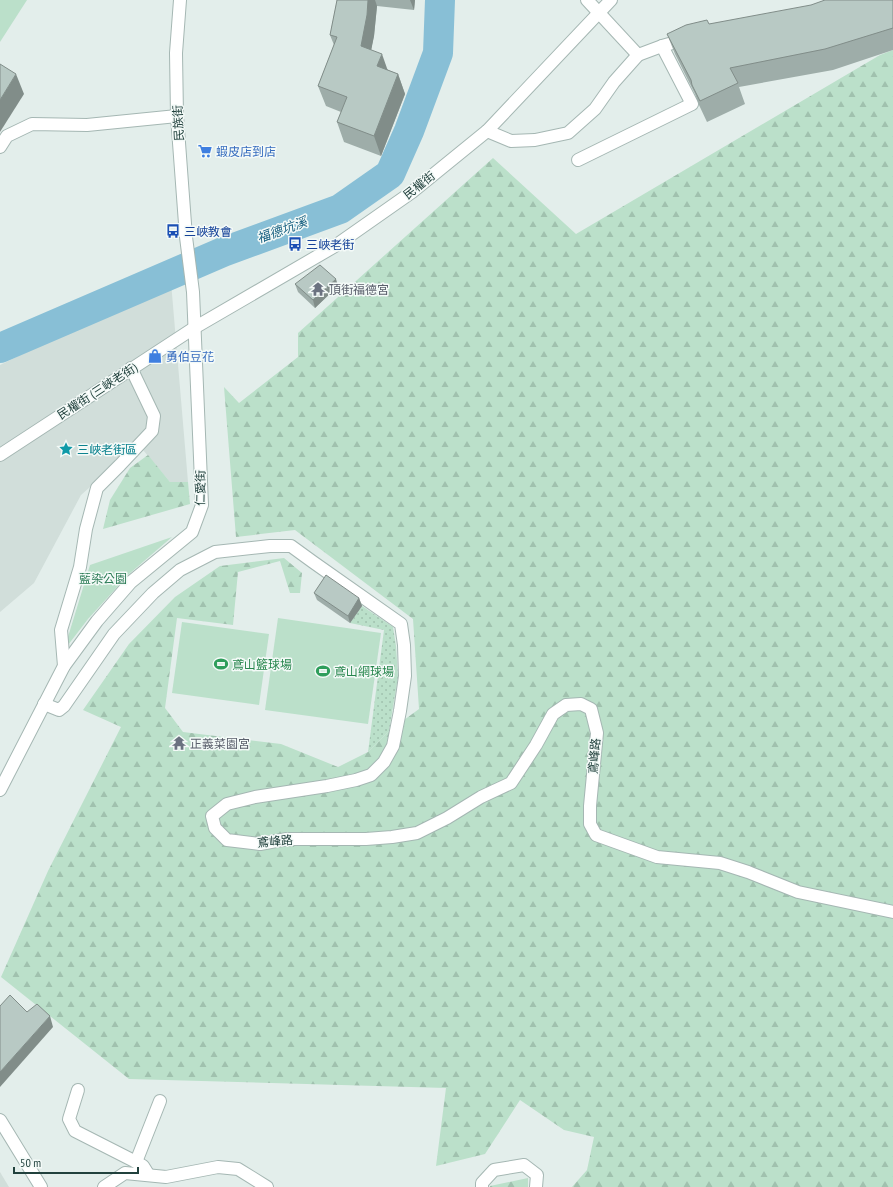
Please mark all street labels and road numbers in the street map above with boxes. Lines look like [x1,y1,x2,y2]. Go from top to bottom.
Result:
street label: 民族街 [170,105,186,141]
street label: 民權街 [400,168,438,202]
street label: 民權街 (三峽老街) [54,360,140,422]
street label: 仁愛街 [192,470,208,506]
street label: 鳶峰路 [585,737,603,775]
street label: 鳶峰路 [256,832,294,850]

